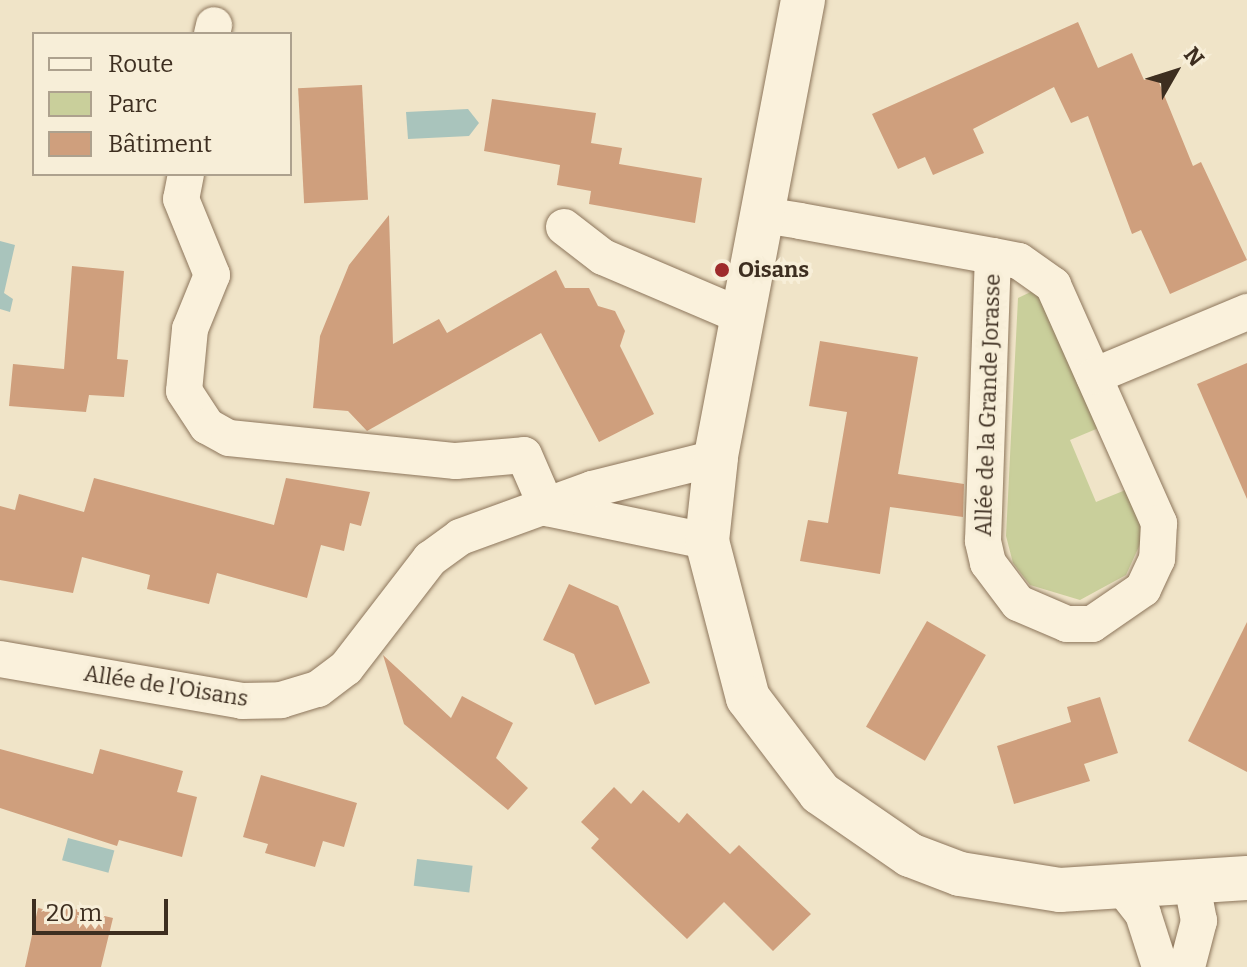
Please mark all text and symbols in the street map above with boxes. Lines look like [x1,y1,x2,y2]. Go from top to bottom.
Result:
legend [32,32,292,176]
north arrow [1135,32,1215,112]
text: N [1178,41,1210,72]
text: Route [108,50,173,78]
text: Parc [108,90,157,118]
text: Bâtiment [108,130,212,158]
place label: Oisans [738,257,809,283]
marker: Oisans [713,261,731,279]
street label: Allée de la Grande Jorasse [970,273,1006,537]
street label: Allée de l'Oisans [82,660,250,712]
scale bar [36,883,172,933]
text: 20 m [46,899,102,927]

